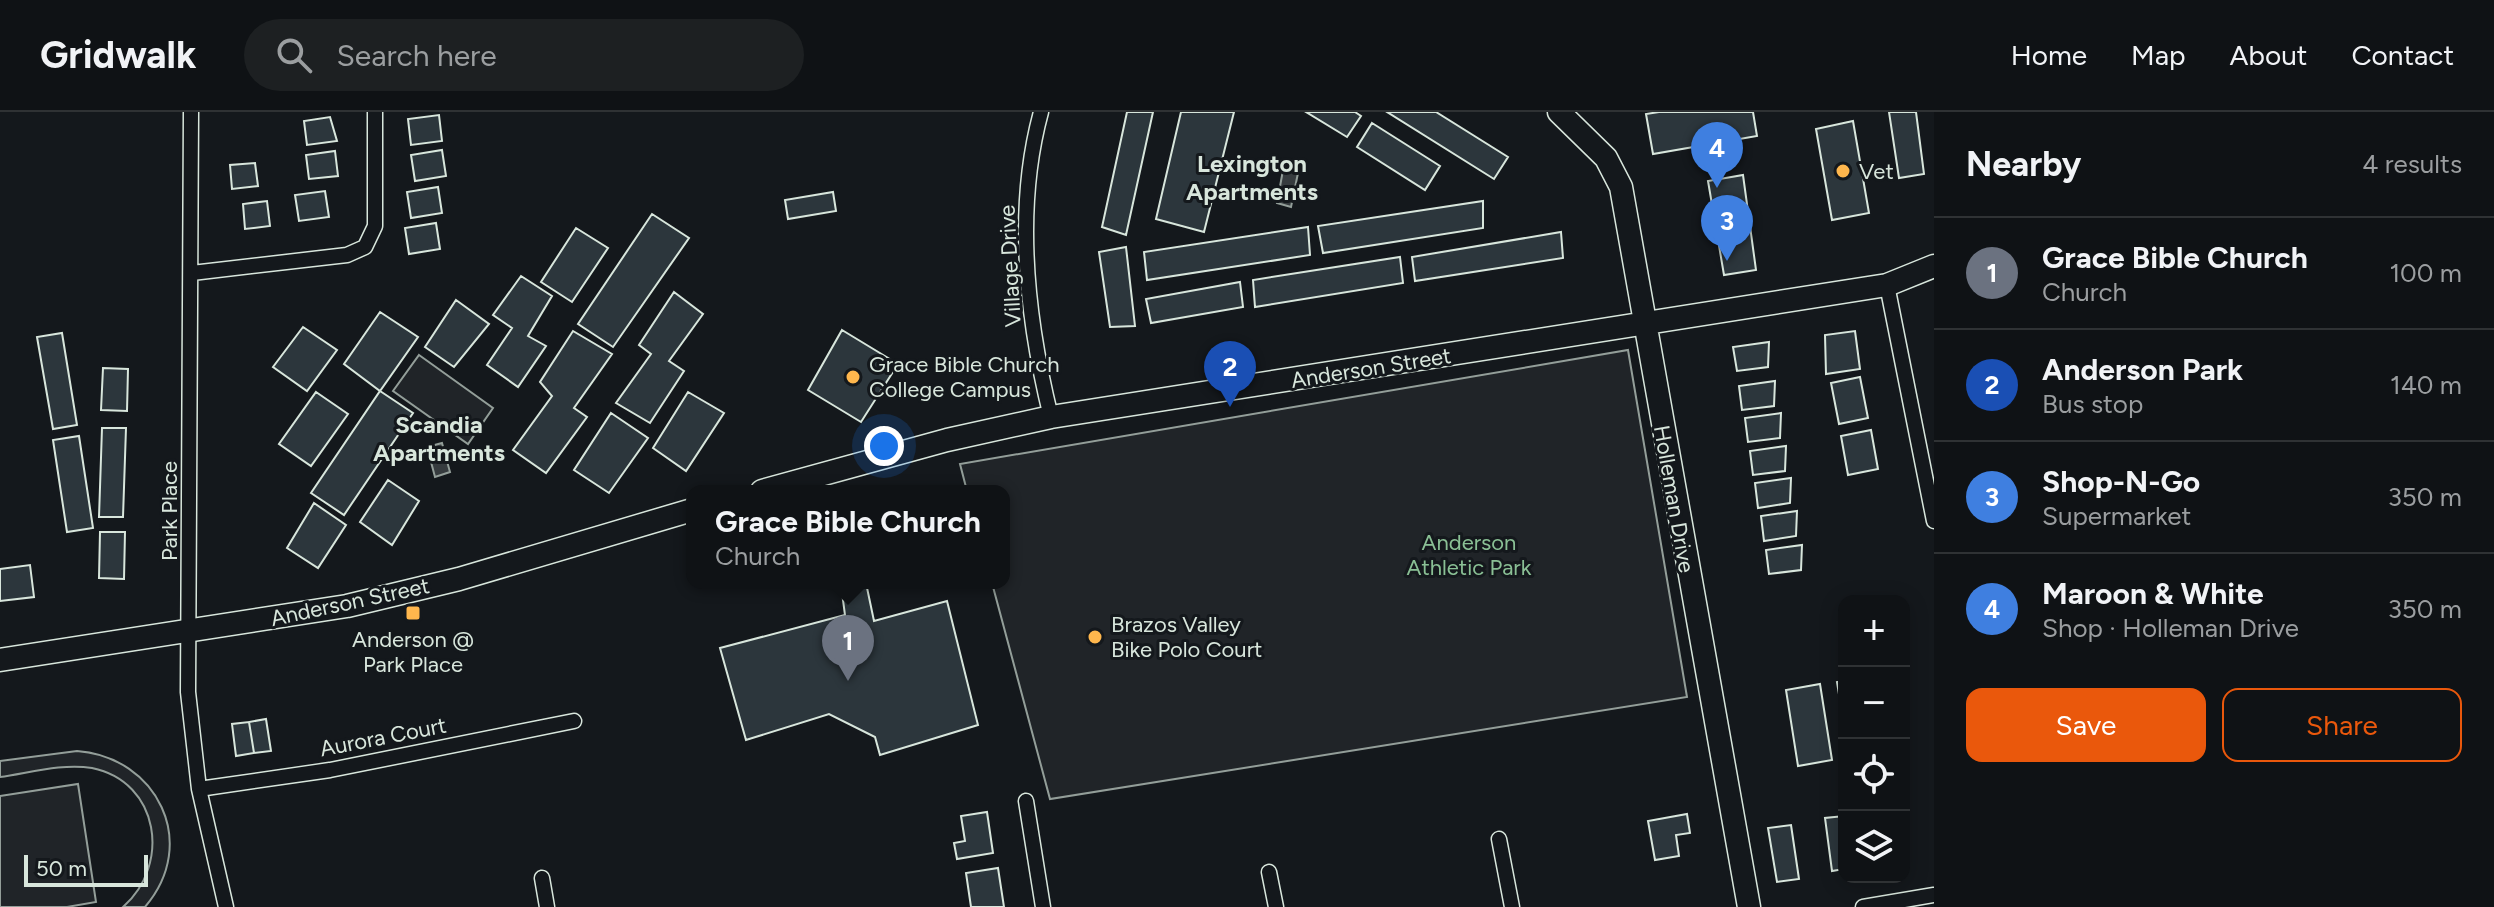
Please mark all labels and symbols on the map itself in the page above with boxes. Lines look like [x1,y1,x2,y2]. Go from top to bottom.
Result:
pin: 4 [1691,122,1743,188]
district label: Lexington Apartments [1186,149,1318,206]
place label: Vet [1859,158,1894,185]
marker: Vet [1834,162,1852,180]
pin: 3 [1701,195,1753,261]
street label: Village Drive [993,204,1027,328]
pin: 2 [1204,341,1256,407]
street label: Anderson Street [1289,342,1453,394]
place label: Grace Bible Church College Campus [869,351,1059,403]
marker: Grace Bible Church College Campus [844,368,862,386]
district label: Scandia Apartments [373,410,505,467]
street label: Holleman Drive [1648,423,1700,575]
your location [864,426,904,466]
street label: Park Place [156,461,183,561]
park label: Anderson Athletic Park [1407,529,1532,581]
street label: Anderson Street [268,572,432,632]
marker: Anderson @ Park Place [404,604,422,622]
place label: Brazos Valley Bike Polo Court [1111,611,1262,663]
pin: 1 [822,615,874,681]
place label: Anderson @ Park Place [352,626,474,678]
marker: Brazos Valley Bike Polo Court [1086,628,1104,646]
street label: Aurora Court [318,712,448,762]
scale bar [24,851,148,887]

